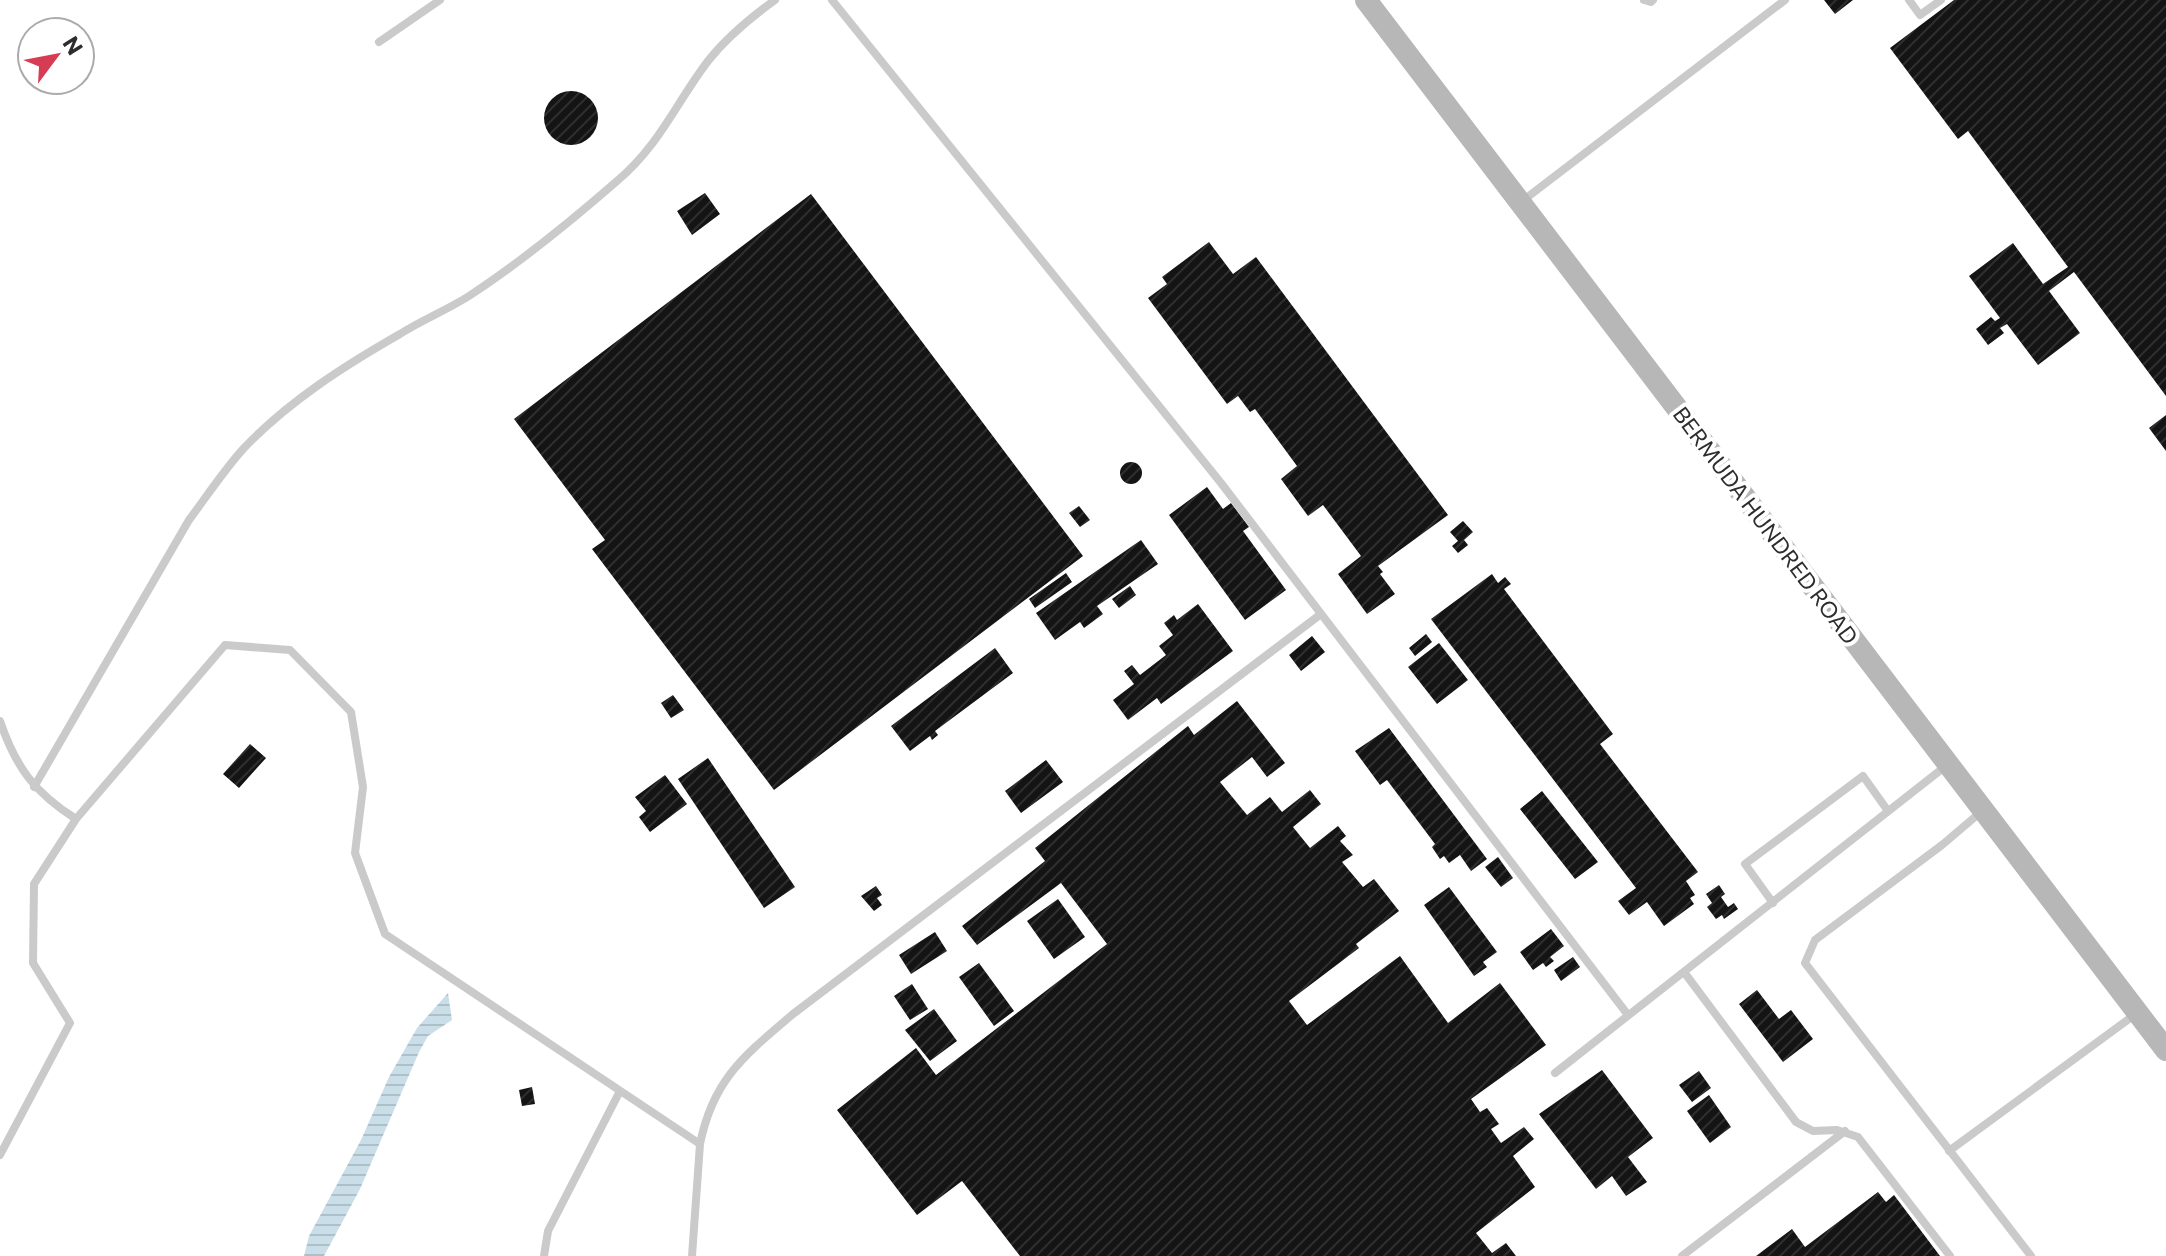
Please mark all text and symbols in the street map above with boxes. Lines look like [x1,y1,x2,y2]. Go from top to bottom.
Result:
north arrow [16,16,96,96]
text: N [58,31,89,59]
street label: BERMUDA HUNDRED ROAD [1668,401,1864,649]

